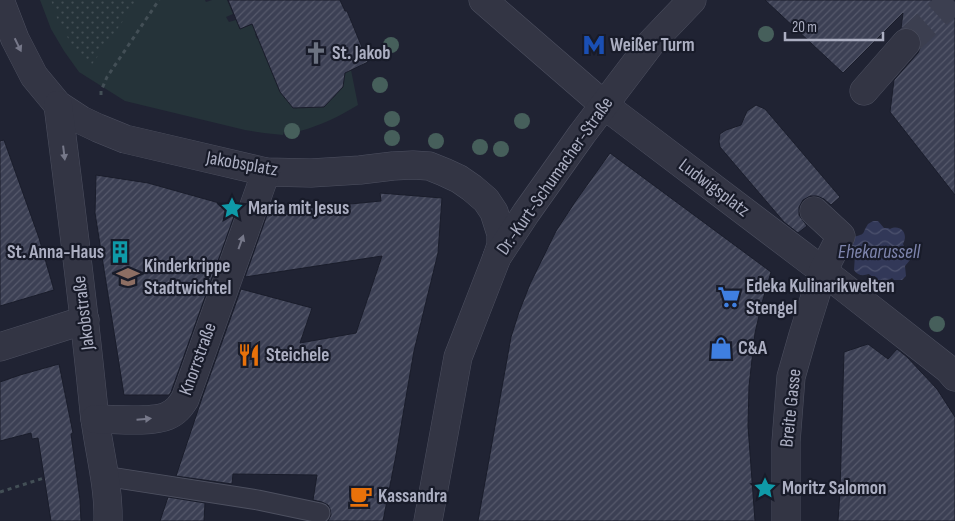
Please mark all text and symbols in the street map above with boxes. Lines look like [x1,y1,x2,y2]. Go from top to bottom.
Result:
scale bar [785,10,882,42]
text: 20 m [792,18,817,37]
metro station icon: Weißer Turm [581,32,607,58]
place label: Weißer Turm [610,34,694,57]
one-way arrow [14,38,22,52]
church icon: St. Jakob [303,40,329,66]
place label: St. Jakob [332,42,391,65]
street label: Dr.-Kurt-Schumacher-Straße [492,92,618,260]
one-way arrow [60,145,68,161]
street label: Jakobsplatz [203,146,280,182]
street label: Ludwigsplatz [674,154,754,222]
place icon: Maria mit Jesus [219,195,245,221]
place label: Maria mit Jesus [248,197,349,220]
one-way arrow [238,235,245,250]
building icon: St. Anna-Haus [107,239,133,265]
water label: Ehekarussell [838,240,922,264]
place label: St. Anna-Haus [7,241,104,264]
place label: Kinderkrippe Stadtwichtel [144,255,231,300]
school or university icon: Kinderkrippe Stadtwichtel [115,264,141,290]
street label: Jakobstraße [68,275,100,352]
place label: Edeka Kulinarikwelten Stengel [746,275,895,320]
supermarket icon: Edeka Kulinarikwelten Stengel [716,284,742,310]
street label: Knorrstraße [174,319,222,399]
shop icon: C&A [708,335,734,361]
place label: C&A [738,337,768,360]
restaurant icon: Steichele [236,342,262,368]
place label: Steichele [266,344,329,367]
street label: Breite Gasse [775,368,807,448]
one-way arrow [136,415,152,423]
place icon: Moritz Salomon [752,475,778,501]
place label: Moritz Salomon [782,477,886,500]
cafe icon: Kassandra [348,483,374,509]
place label: Kassandra [378,485,447,508]

